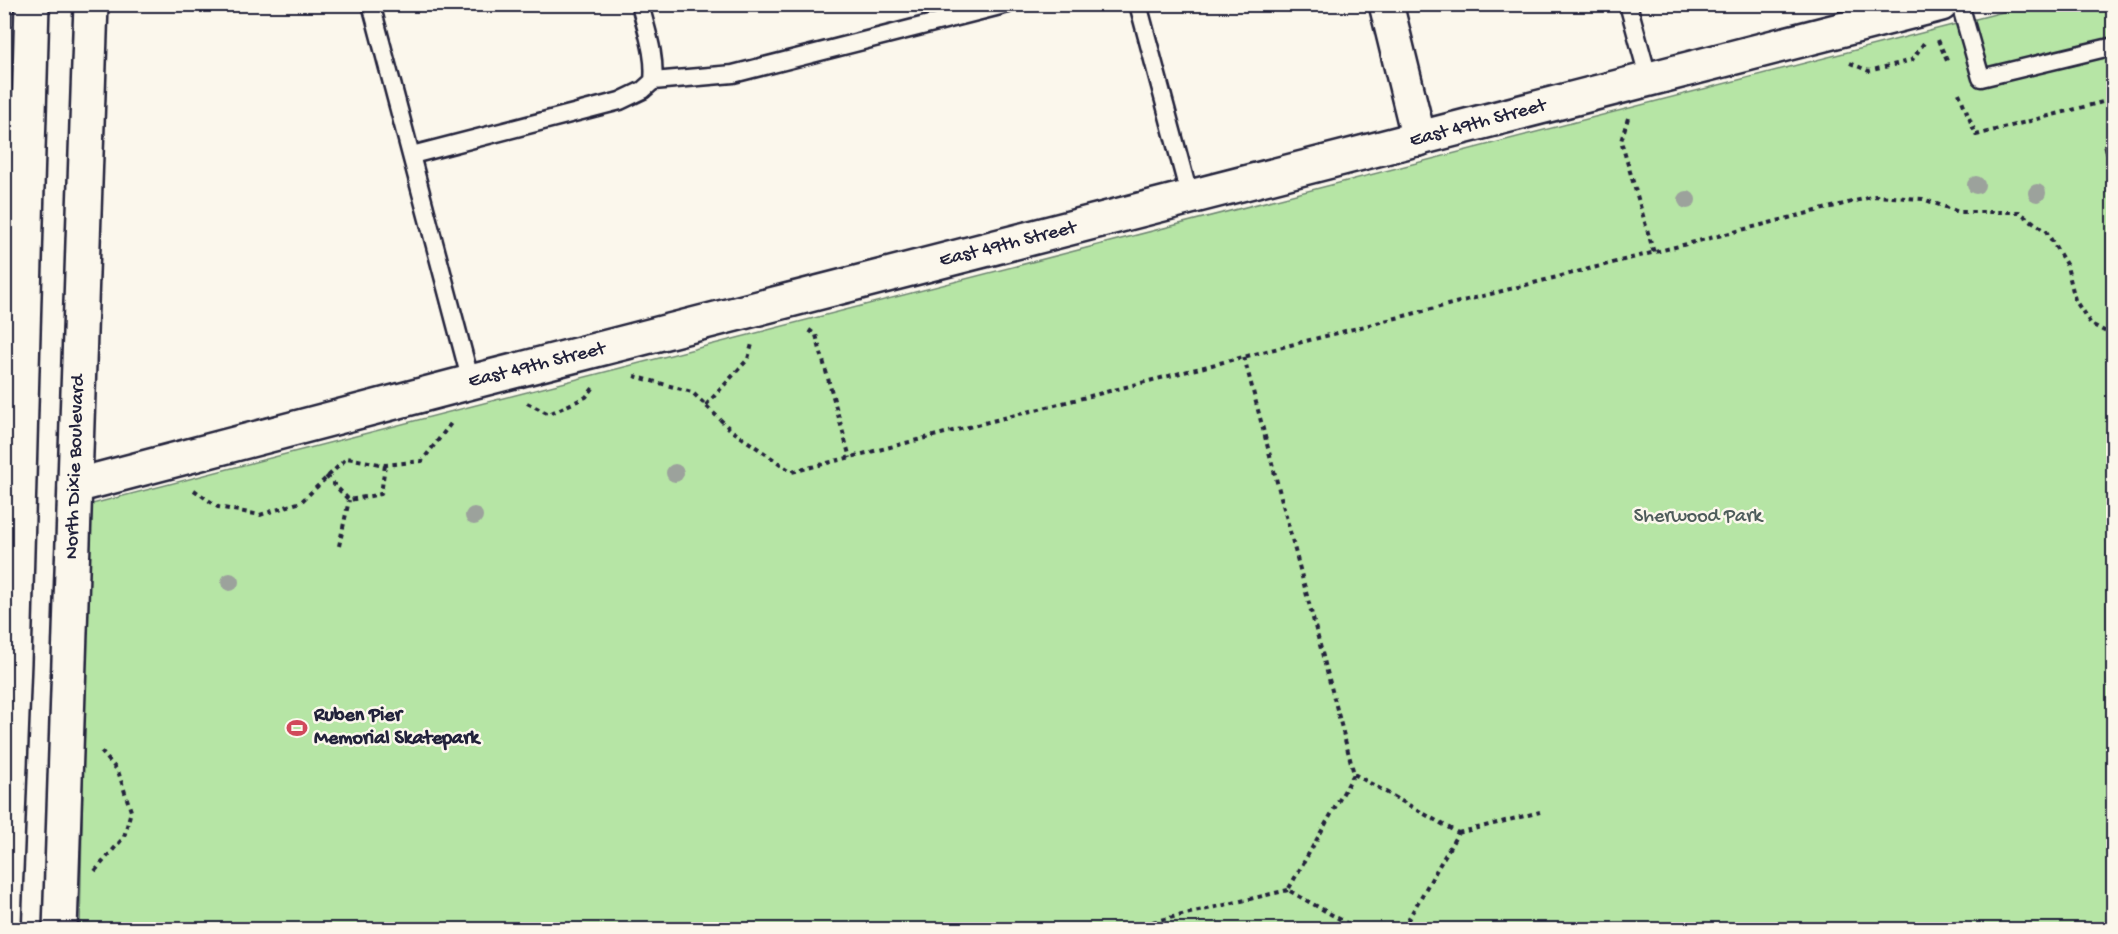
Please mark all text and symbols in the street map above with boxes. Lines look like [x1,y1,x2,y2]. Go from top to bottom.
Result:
street label: East 49th Street [1407,94,1550,153]
street label: East 49th Street [937,216,1081,273]
street label: East 49th Street [466,337,610,394]
street label: North Dixie Boulevard [61,372,91,560]
park label: Sherwood Park [1634,506,1764,529]
place label: Ruben Pier Memorial Skatepark [313,705,481,751]
sports icon: Ruben Pier Memorial Skatepark [285,716,309,740]

